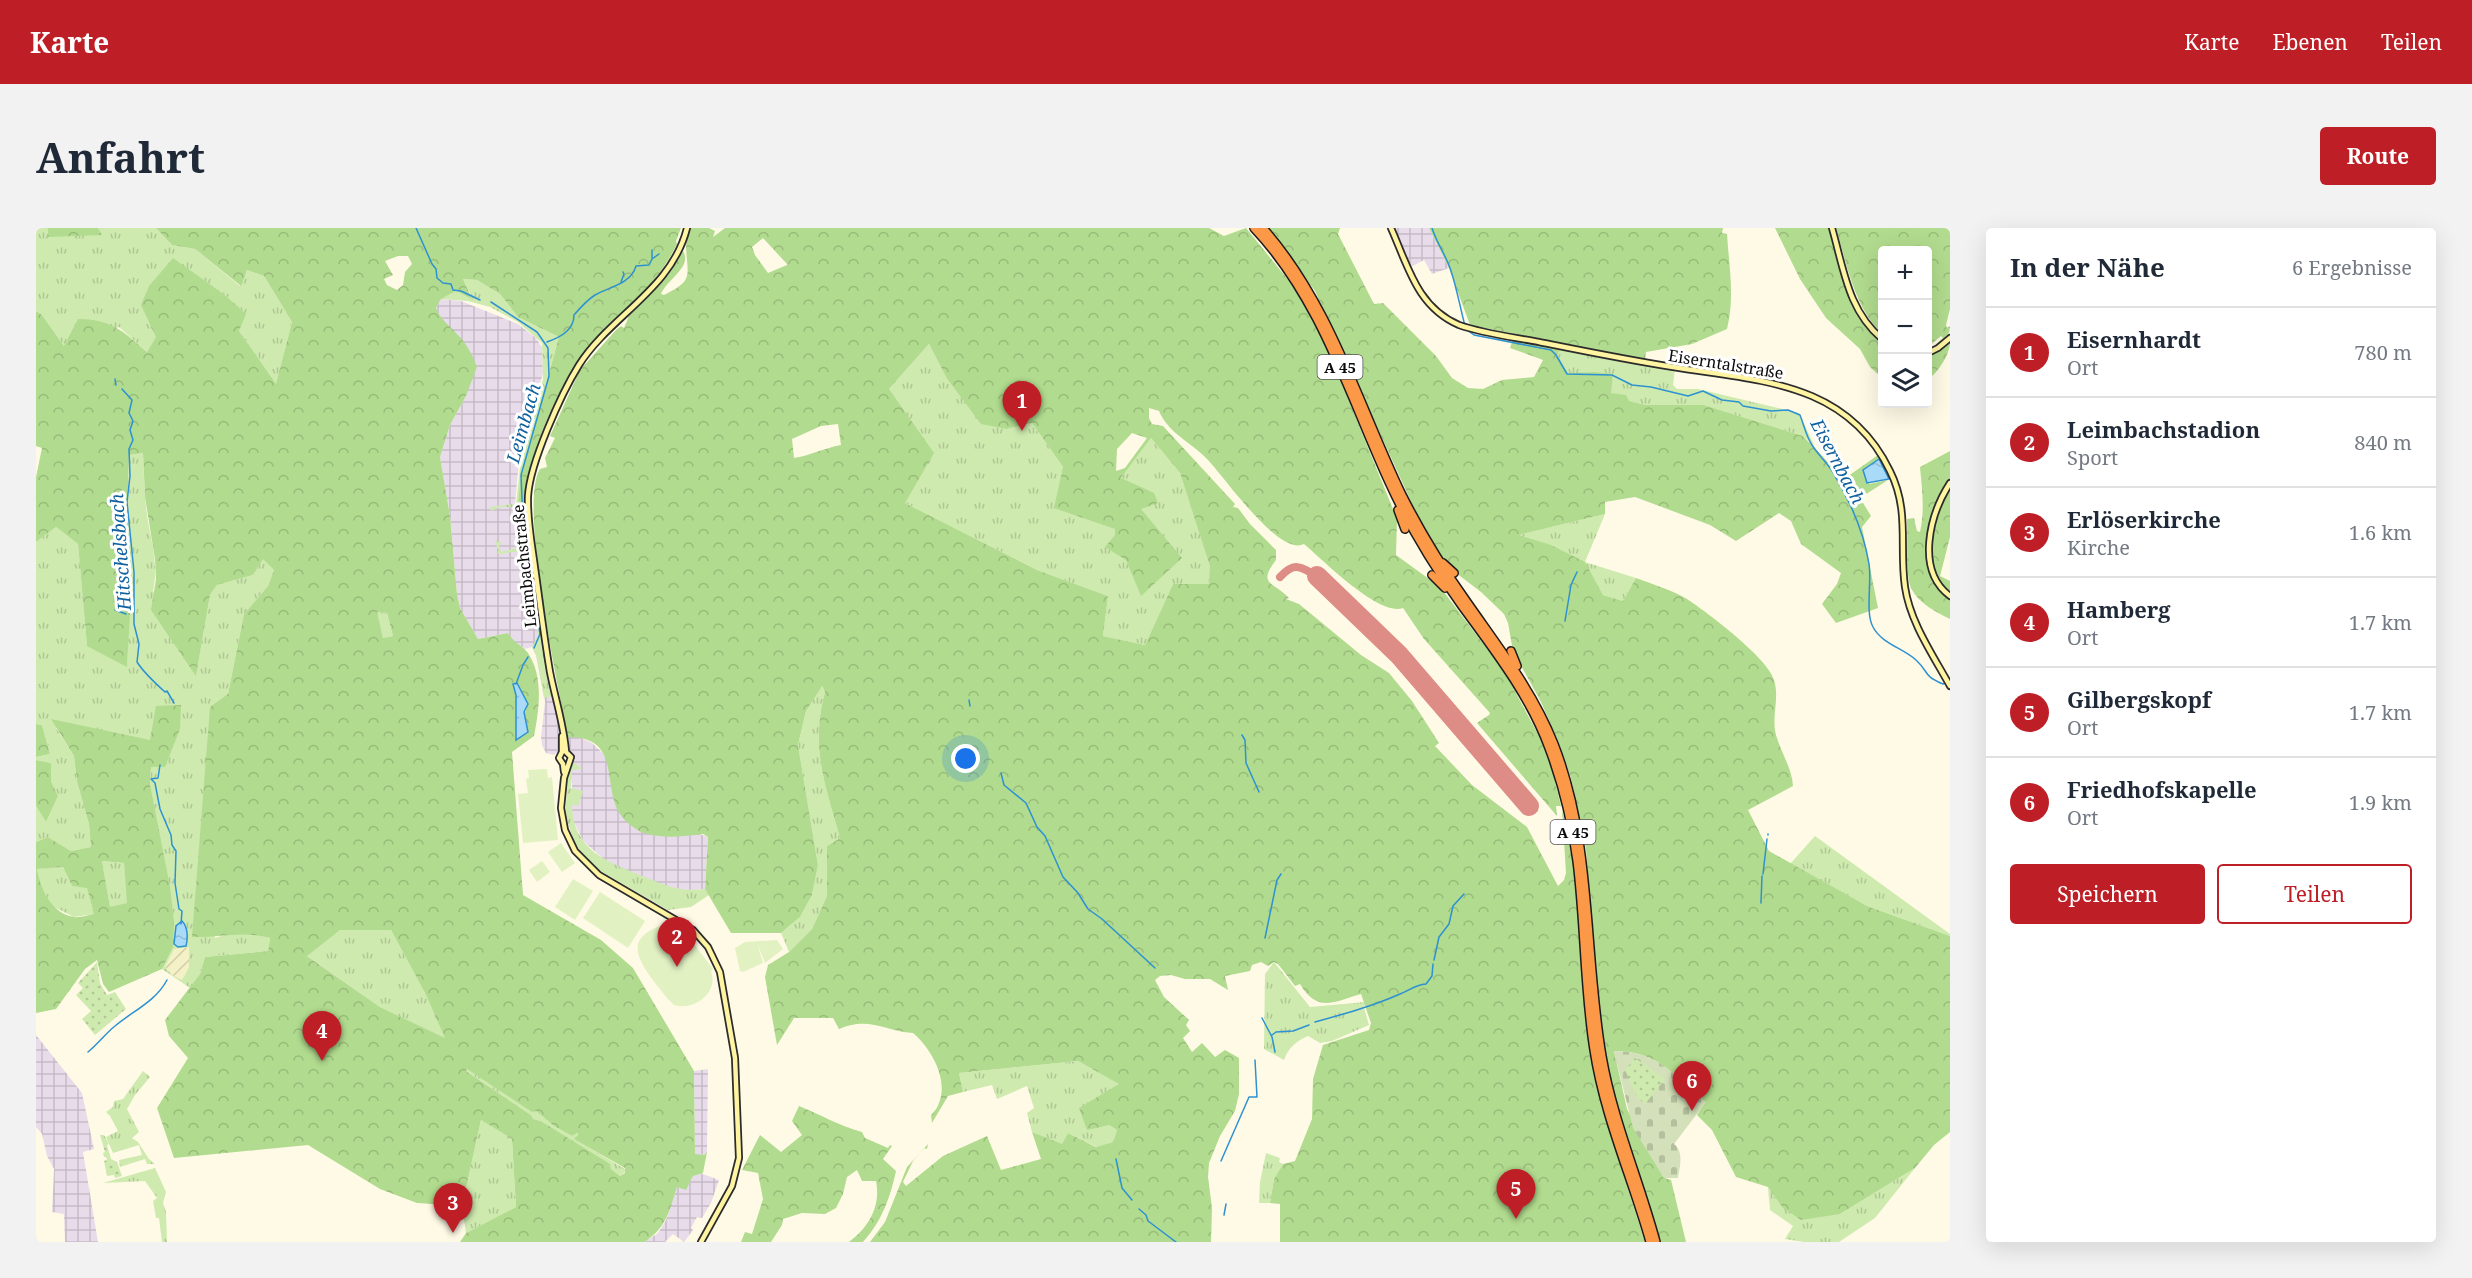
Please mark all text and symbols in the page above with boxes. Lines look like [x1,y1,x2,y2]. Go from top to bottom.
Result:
text: Karte [30,23,109,61]
text: Karte [2184,28,2239,56]
text: Ebenen [2272,28,2348,56]
text: Teilen [2381,28,2442,56]
button: Route [2320,127,2436,185]
text: Anfahrt [36,128,205,185]
map controls [1878,246,1932,408]
button: + [1878,246,1932,300]
text: In der Nähe [2010,249,2165,285]
text: 6 Ergebnisse [2292,254,2412,281]
button: − [1878,300,1932,354]
text: Eisernhardt [2067,324,2201,354]
text: 1 [2024,339,2035,366]
text: 780 m [2354,339,2412,366]
street label: Eiserntalstraße [1667,344,1785,384]
button: layers [1878,354,1932,408]
text: Ort [2067,354,2098,381]
road number: A 45 [1318,355,1362,379]
water label: Leimbach [500,380,546,467]
pin: 1 [1002,382,1042,431]
water label: Eisernbach [1805,413,1871,508]
text: Leimbachstadion [2067,414,2260,444]
text: 2 [2024,429,2035,456]
text: 840 m [2354,429,2412,456]
text: Sport [2067,444,2118,471]
water label: Hitschelsbach [104,493,136,612]
street label: Leimbachstraße [507,503,541,629]
text: Erlöserkirche [2067,504,2221,534]
text: 3 [2024,519,2035,546]
text: 1.6 km [2349,519,2412,546]
text: Kirche [2067,534,2130,561]
text: Hamberg [2067,594,2171,624]
text: 4 [2024,609,2035,636]
text: 1.7 km [2349,609,2412,636]
text: Ort [2067,624,2098,651]
text: Gilbergskopf [2067,684,2211,714]
text: 5 [2024,699,2035,726]
text: 1.7 km [2349,699,2412,726]
text: Ort [2067,714,2098,741]
your location [951,744,980,773]
text: Friedhofskapelle [2067,774,2257,804]
text: 6 [2024,789,2035,816]
text: 1.9 km [2349,789,2412,816]
text: Ort [2067,804,2098,831]
road number: A 45 [1550,820,1596,844]
button: Speichern [2010,864,2205,924]
button: Teilen [2217,864,2412,924]
pin: 2 [658,918,696,967]
pin: 4 [302,1012,342,1061]
pin: 6 [1672,1062,1712,1111]
pin: 5 [1496,1170,1536,1219]
pin: 3 [434,1184,472,1233]

